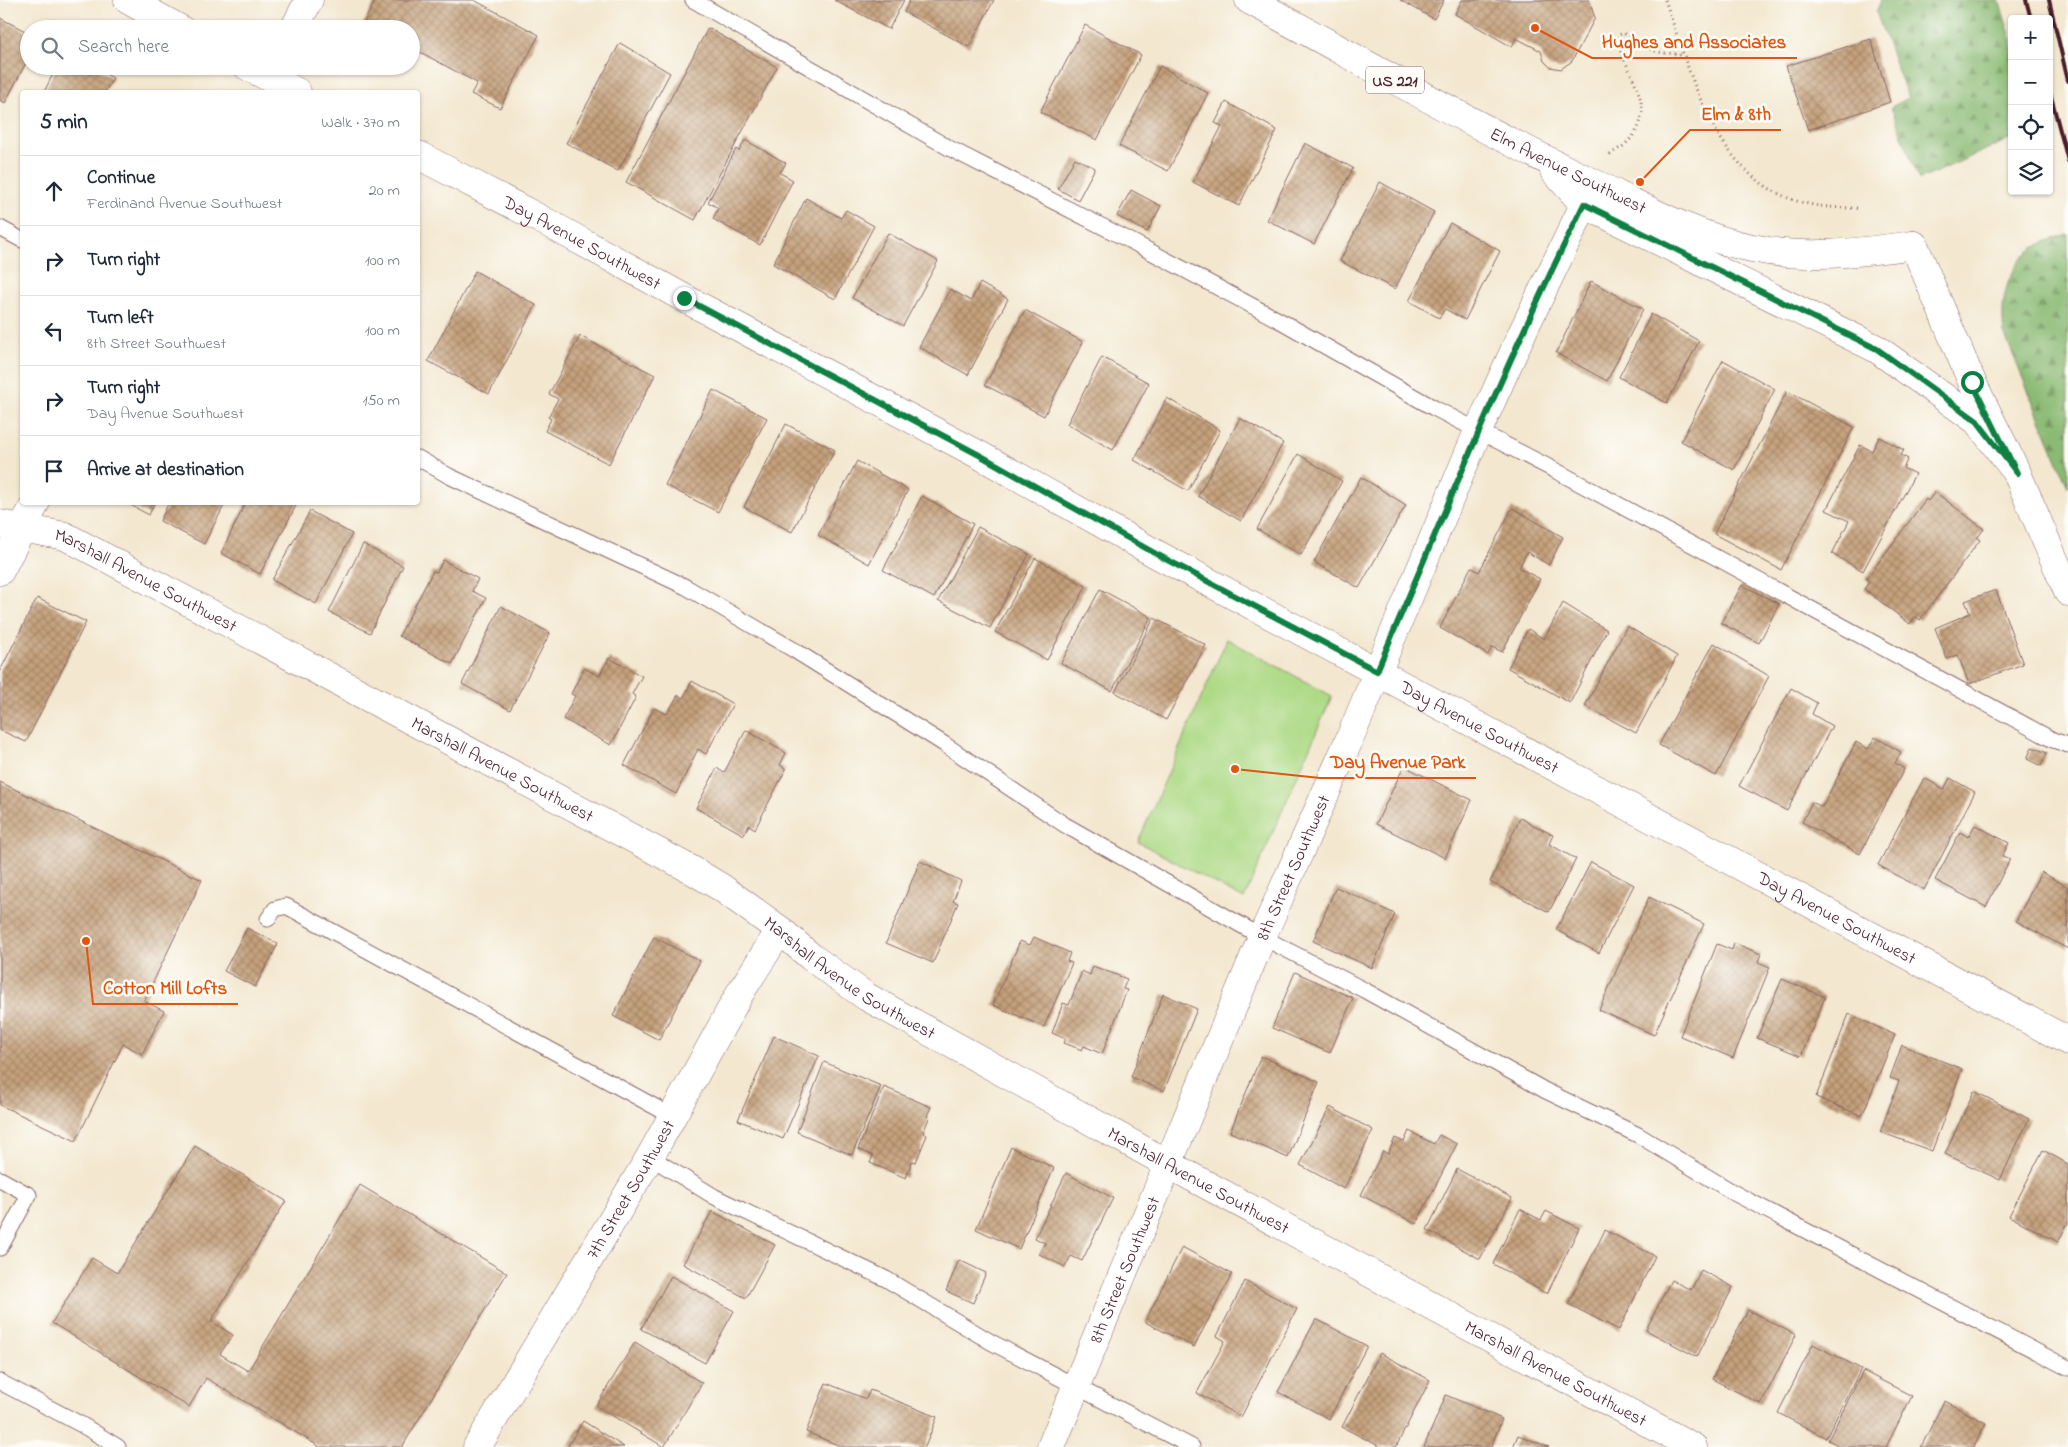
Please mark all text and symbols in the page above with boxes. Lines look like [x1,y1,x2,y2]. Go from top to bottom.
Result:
map controls [2008,15,2053,195]
button: + [2008,15,2053,60]
search box [20,20,420,75]
callout: Hughes and Associates [1592,24,1797,58]
text: Hughes and Associates [1602,30,1786,59]
icon: search [38,34,66,62]
text: Search here [78,34,169,61]
button: − [2008,60,2053,105]
road number: US 221 [1366,66,1424,94]
callout: Elm & 8th [1690,96,1781,130]
text: Elm & 8th [1701,102,1771,129]
button: locate [2008,105,2053,150]
text: 5 min [40,108,88,138]
text: Walk · 370 m [321,111,400,135]
street label: Elm Avenue Southwest [1485,122,1650,222]
button: layers [2008,150,2053,195]
text: Continue [87,165,155,192]
icon: ahead [40,177,68,205]
text: 20 m [369,179,400,203]
street label: Day Avenue Southwest [497,190,665,298]
text: Ferdinand Avenue Southwest [87,192,282,216]
icon: right [40,247,68,275]
text: Turn right [87,247,160,274]
text: 100 m [365,249,400,273]
route end [673,287,696,310]
text: Turn left [87,305,154,332]
icon: left [40,317,68,345]
text: 100 m [365,319,400,343]
text: 8th Street Southwest [87,332,226,356]
route start [1961,371,1984,394]
text: Turn right [87,375,160,402]
icon: right [40,387,68,415]
text: 150 m [362,389,400,413]
text: Day Avenue Southwest [87,402,244,426]
icon: arrive [40,457,68,485]
text: Arrive at destination [87,457,244,484]
street label: Marshall Avenue Southwest [53,523,241,640]
street label: Day Avenue Southwest [1394,675,1563,782]
street label: Marshall Avenue Southwest [406,712,598,830]
callout: Day Avenue Park [1320,744,1476,778]
text: Day Avenue Park [1329,750,1466,779]
street label: 8th Street Southwest [1251,791,1338,945]
street label: Day Avenue Southwest [1751,866,1920,972]
street label: Marshall Avenue Southwest [758,911,939,1047]
callout: Cotton Mill Lofts [93,970,238,1004]
text: Cotton Mill Lofts [103,976,227,1003]
street label: 7th Street Southwest [581,1116,683,1265]
street label: Marshall Avenue Southwest [1102,1122,1293,1242]
street label: 8th Street Southwest [1084,1193,1168,1348]
street label: Marshall Avenue Southwest [1459,1315,1651,1435]

